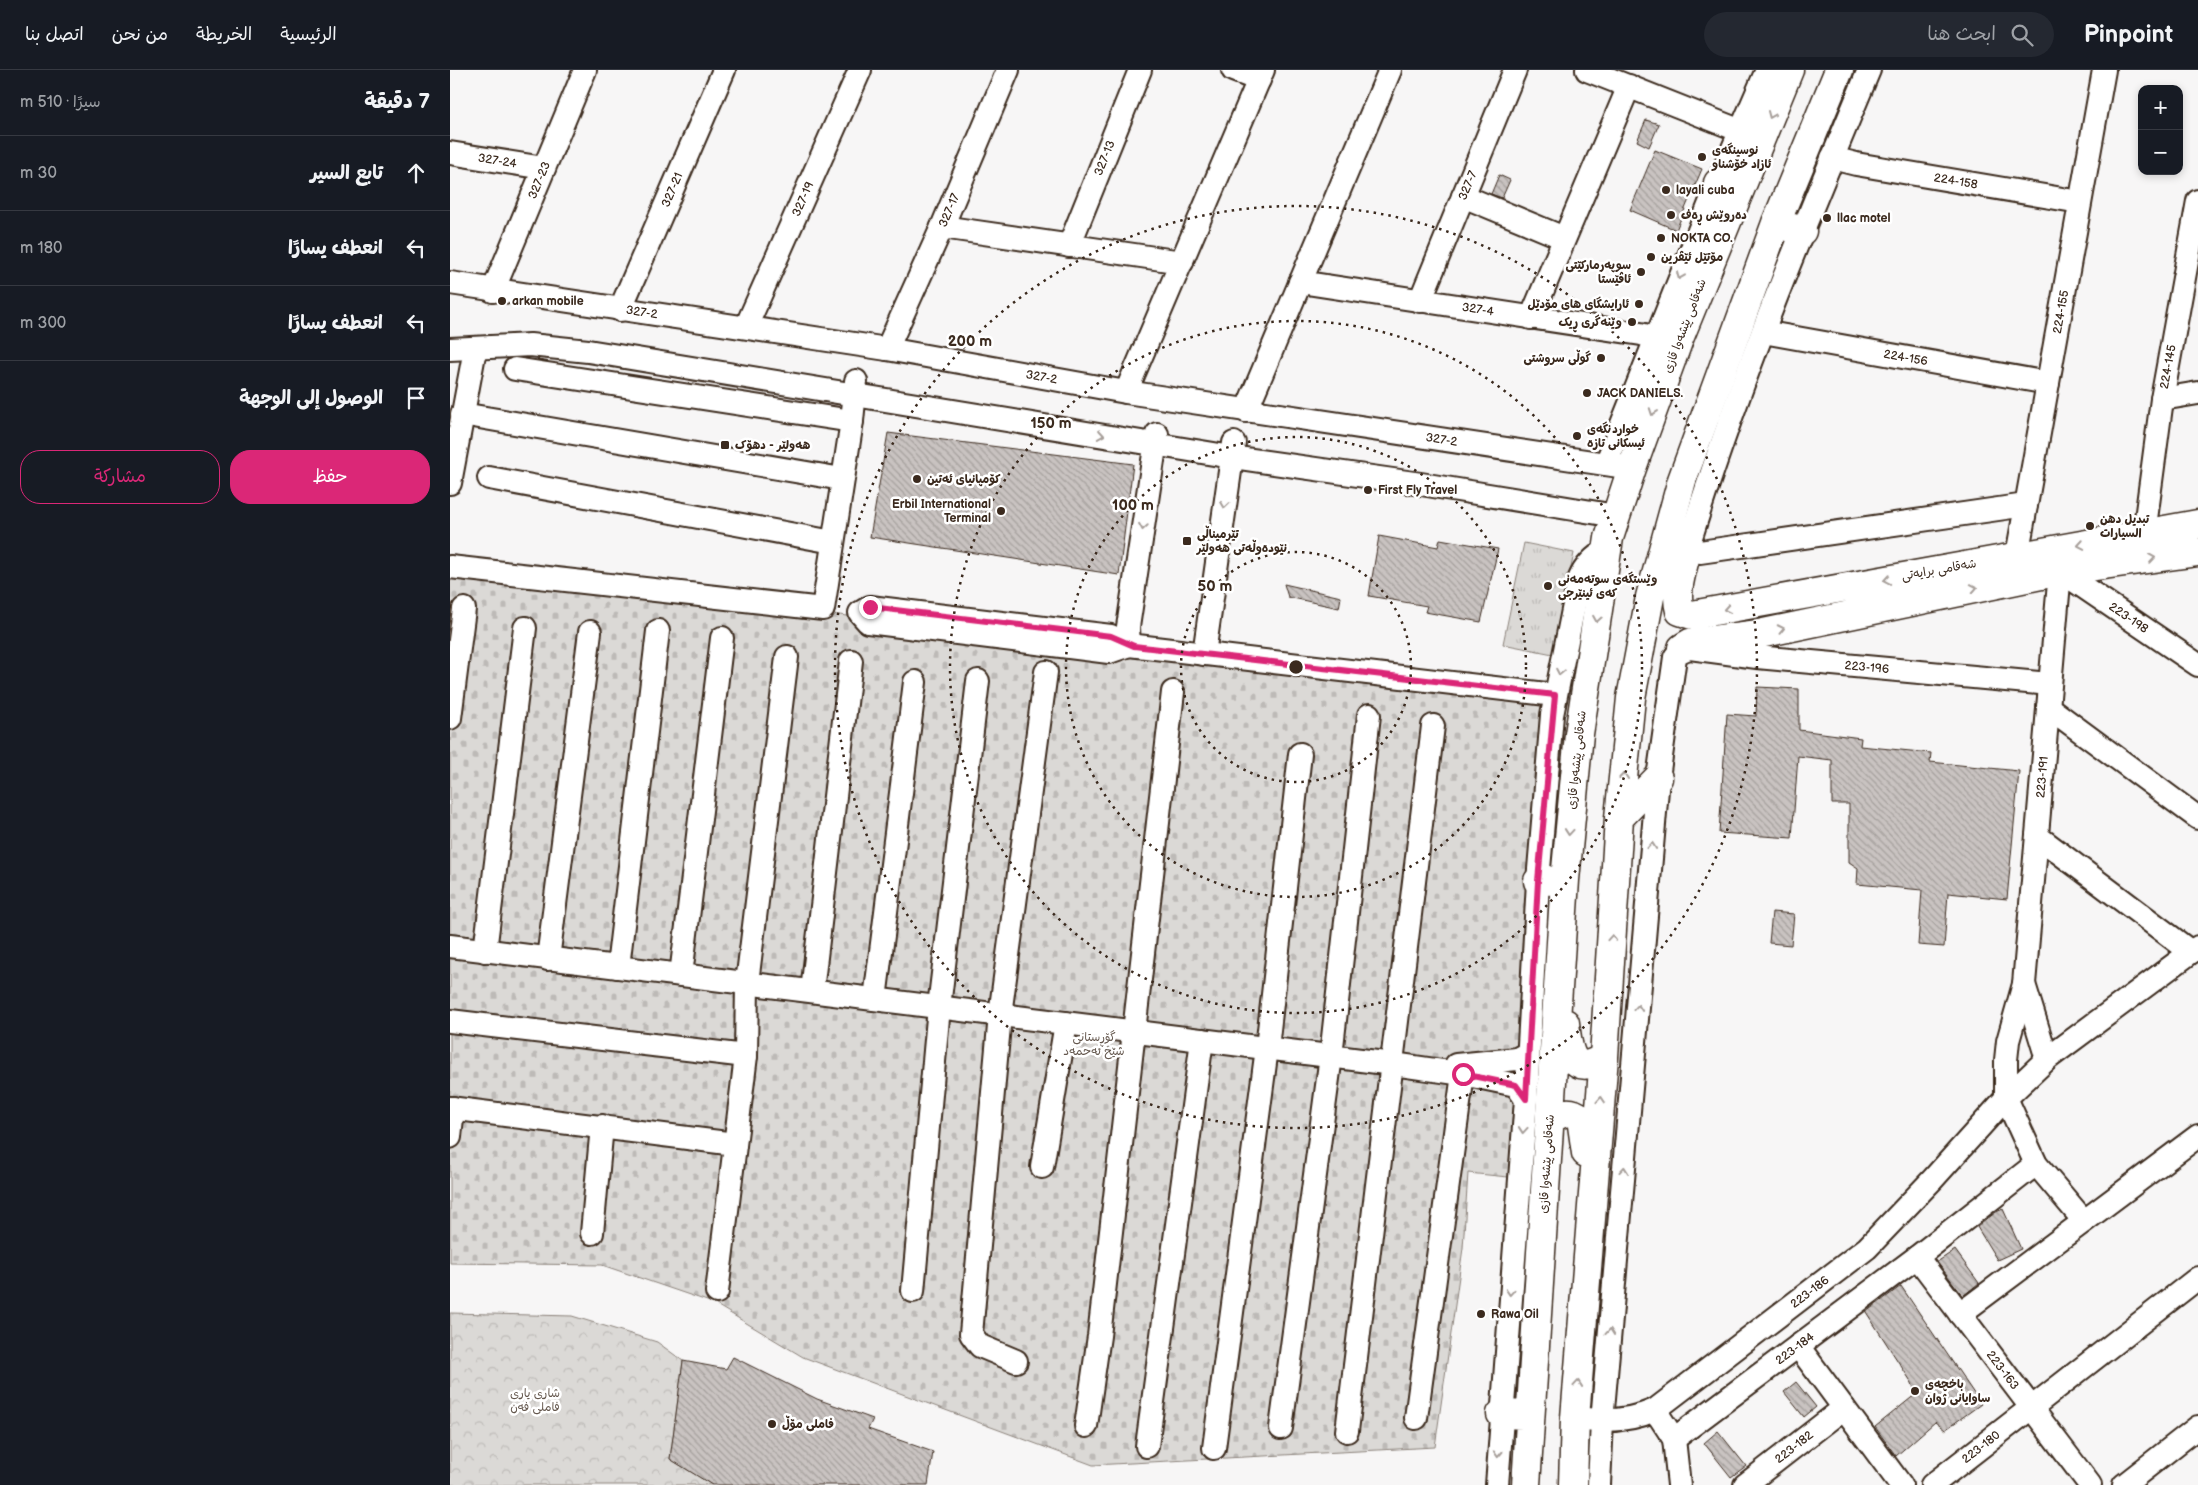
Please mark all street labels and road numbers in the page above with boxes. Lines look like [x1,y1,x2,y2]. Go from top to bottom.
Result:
street label: 327-13 [1091,138,1118,178]
street label: 327-24 [477,150,519,171]
street label: 327-23 [525,159,554,201]
street label: 327-7 [1455,168,1480,202]
street label: 327-21 [658,170,686,209]
street label: 224-158 [1933,170,1979,192]
street label: 327-19 [789,179,817,219]
street label: 327-17 [935,191,963,229]
street label: شەقامی پێشەوا قازی [1660,277,1710,375]
street label: 224-155 [2049,289,2072,335]
street label: 327-4 [1461,299,1496,319]
street label: 327-2 [625,302,659,322]
street label: 224-145 [2156,343,2179,390]
street label: 224-156 [1882,346,1929,369]
street label: 327-2 [1025,367,1059,387]
street label: 327-2 [1425,430,1459,449]
street label: شەقامی برایەتی [1900,556,1978,584]
street label: 223-198 [2106,599,2151,636]
street label: 223-196 [1844,658,1890,677]
street label: شەقامی پێشەوا قازی [1564,710,1590,810]
street label: 223-191 [2033,756,2051,799]
street label: شەقامی پێشەوا قازی [1536,1114,1558,1214]
street label: 223-186 [1787,1272,1832,1311]
street label: 223-184 [1772,1329,1818,1368]
street label: 223-163 [1983,1348,2022,1393]
street label: 223-182 [1772,1427,1816,1467]
street label: 223-180 [1959,1427,2003,1466]

